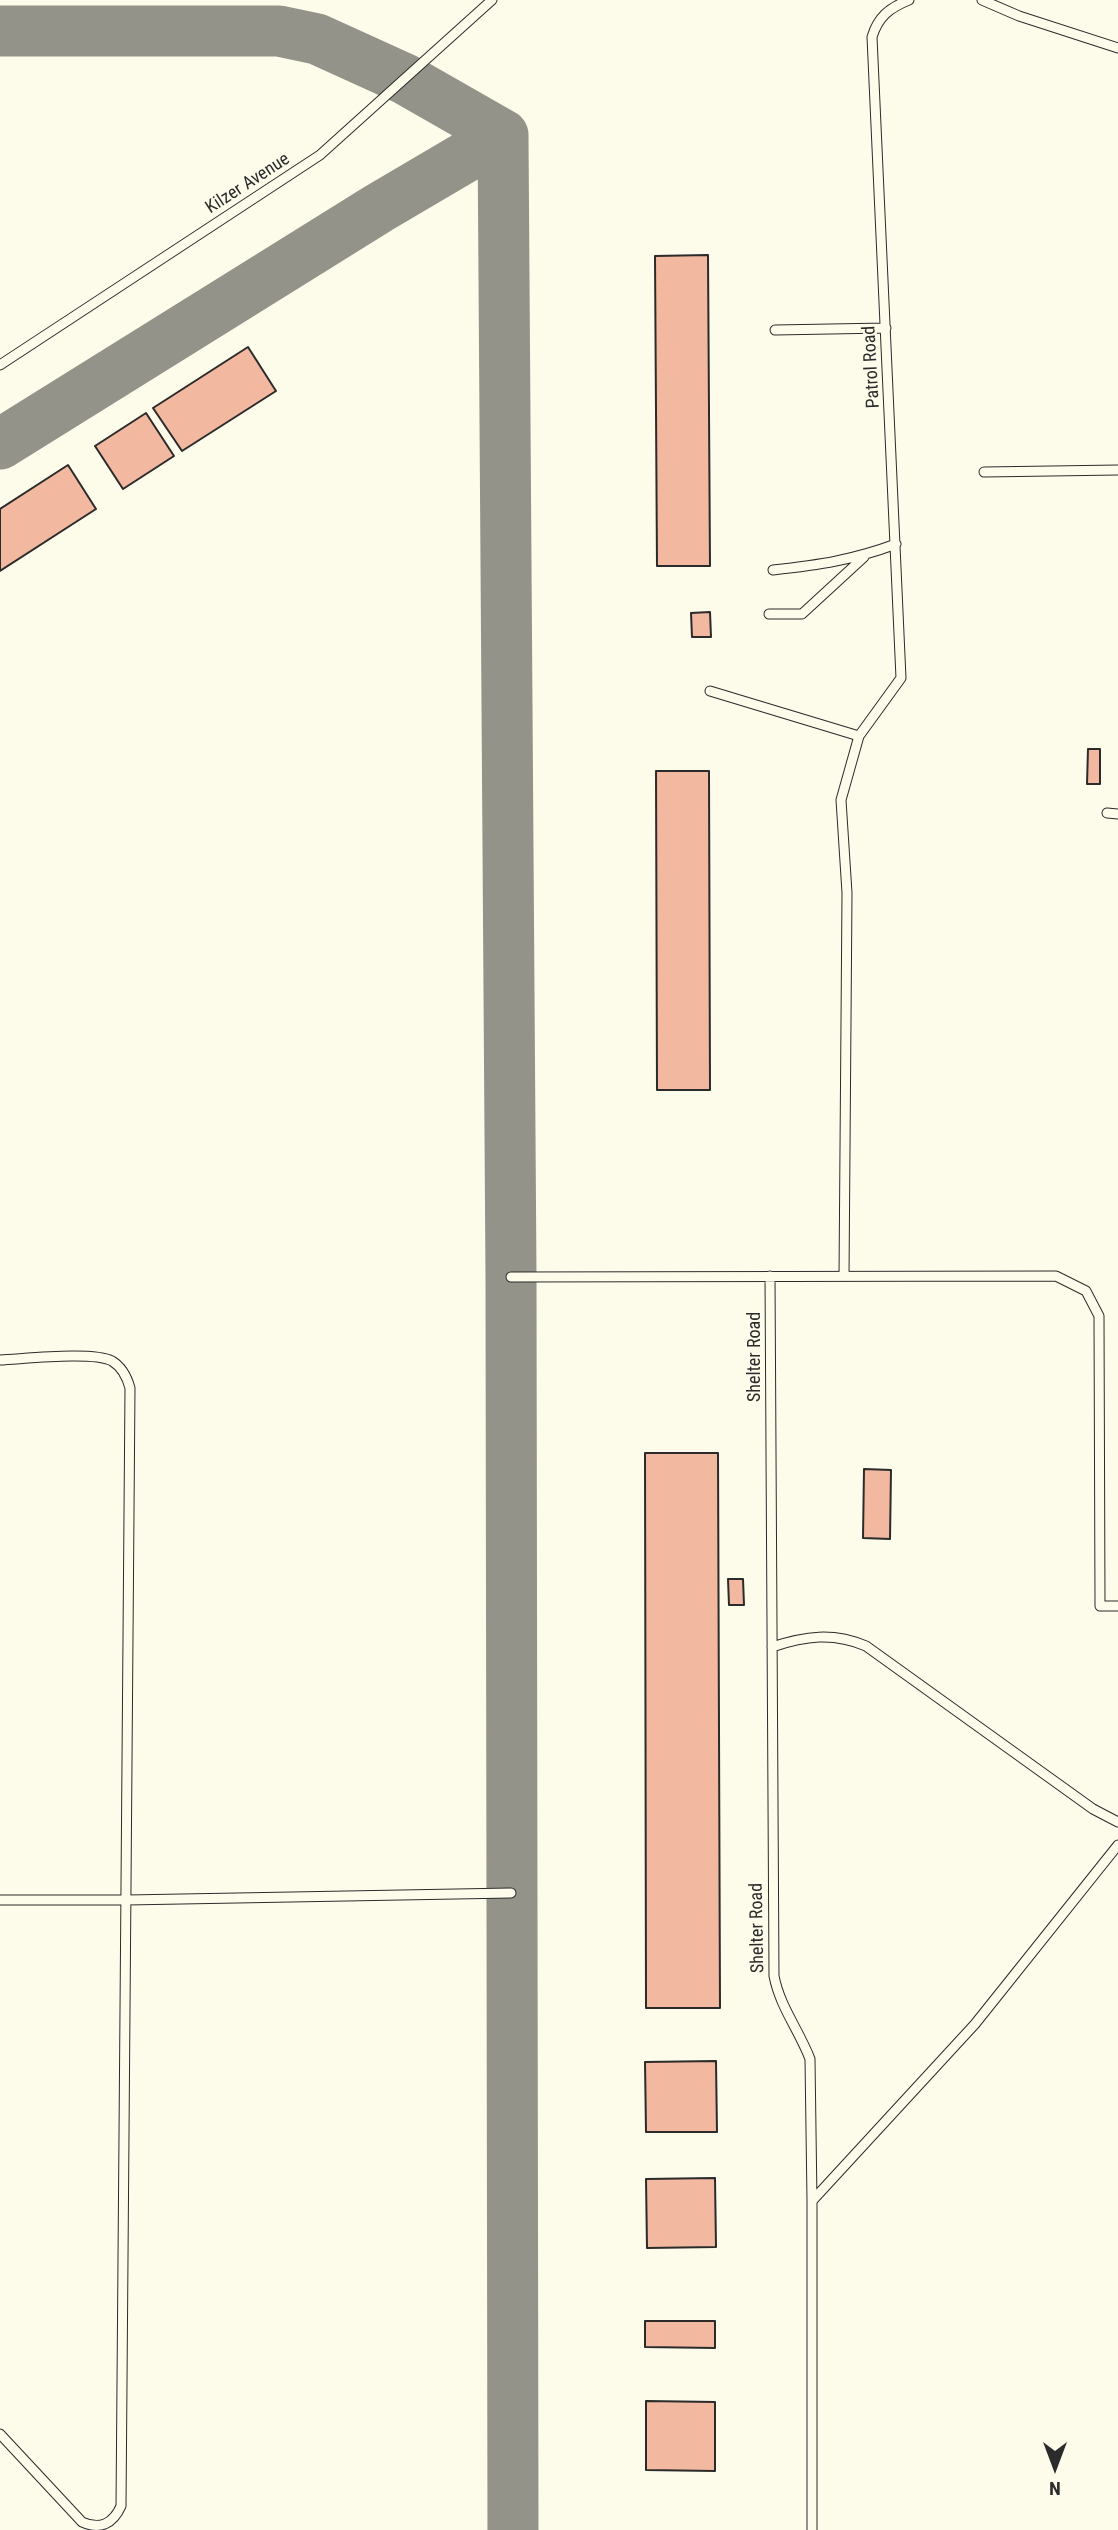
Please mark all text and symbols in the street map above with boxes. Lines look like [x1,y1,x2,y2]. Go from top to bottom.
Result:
street label: Kilzer Avenue [202,149,294,219]
street label: Patrol Road [859,325,885,409]
street label: Shelter Road [744,1312,766,1402]
street label: Shelter Road [746,1883,770,1973]
north arrow [1020,2432,1090,2502]
text: N [1049,2477,1061,2500]

